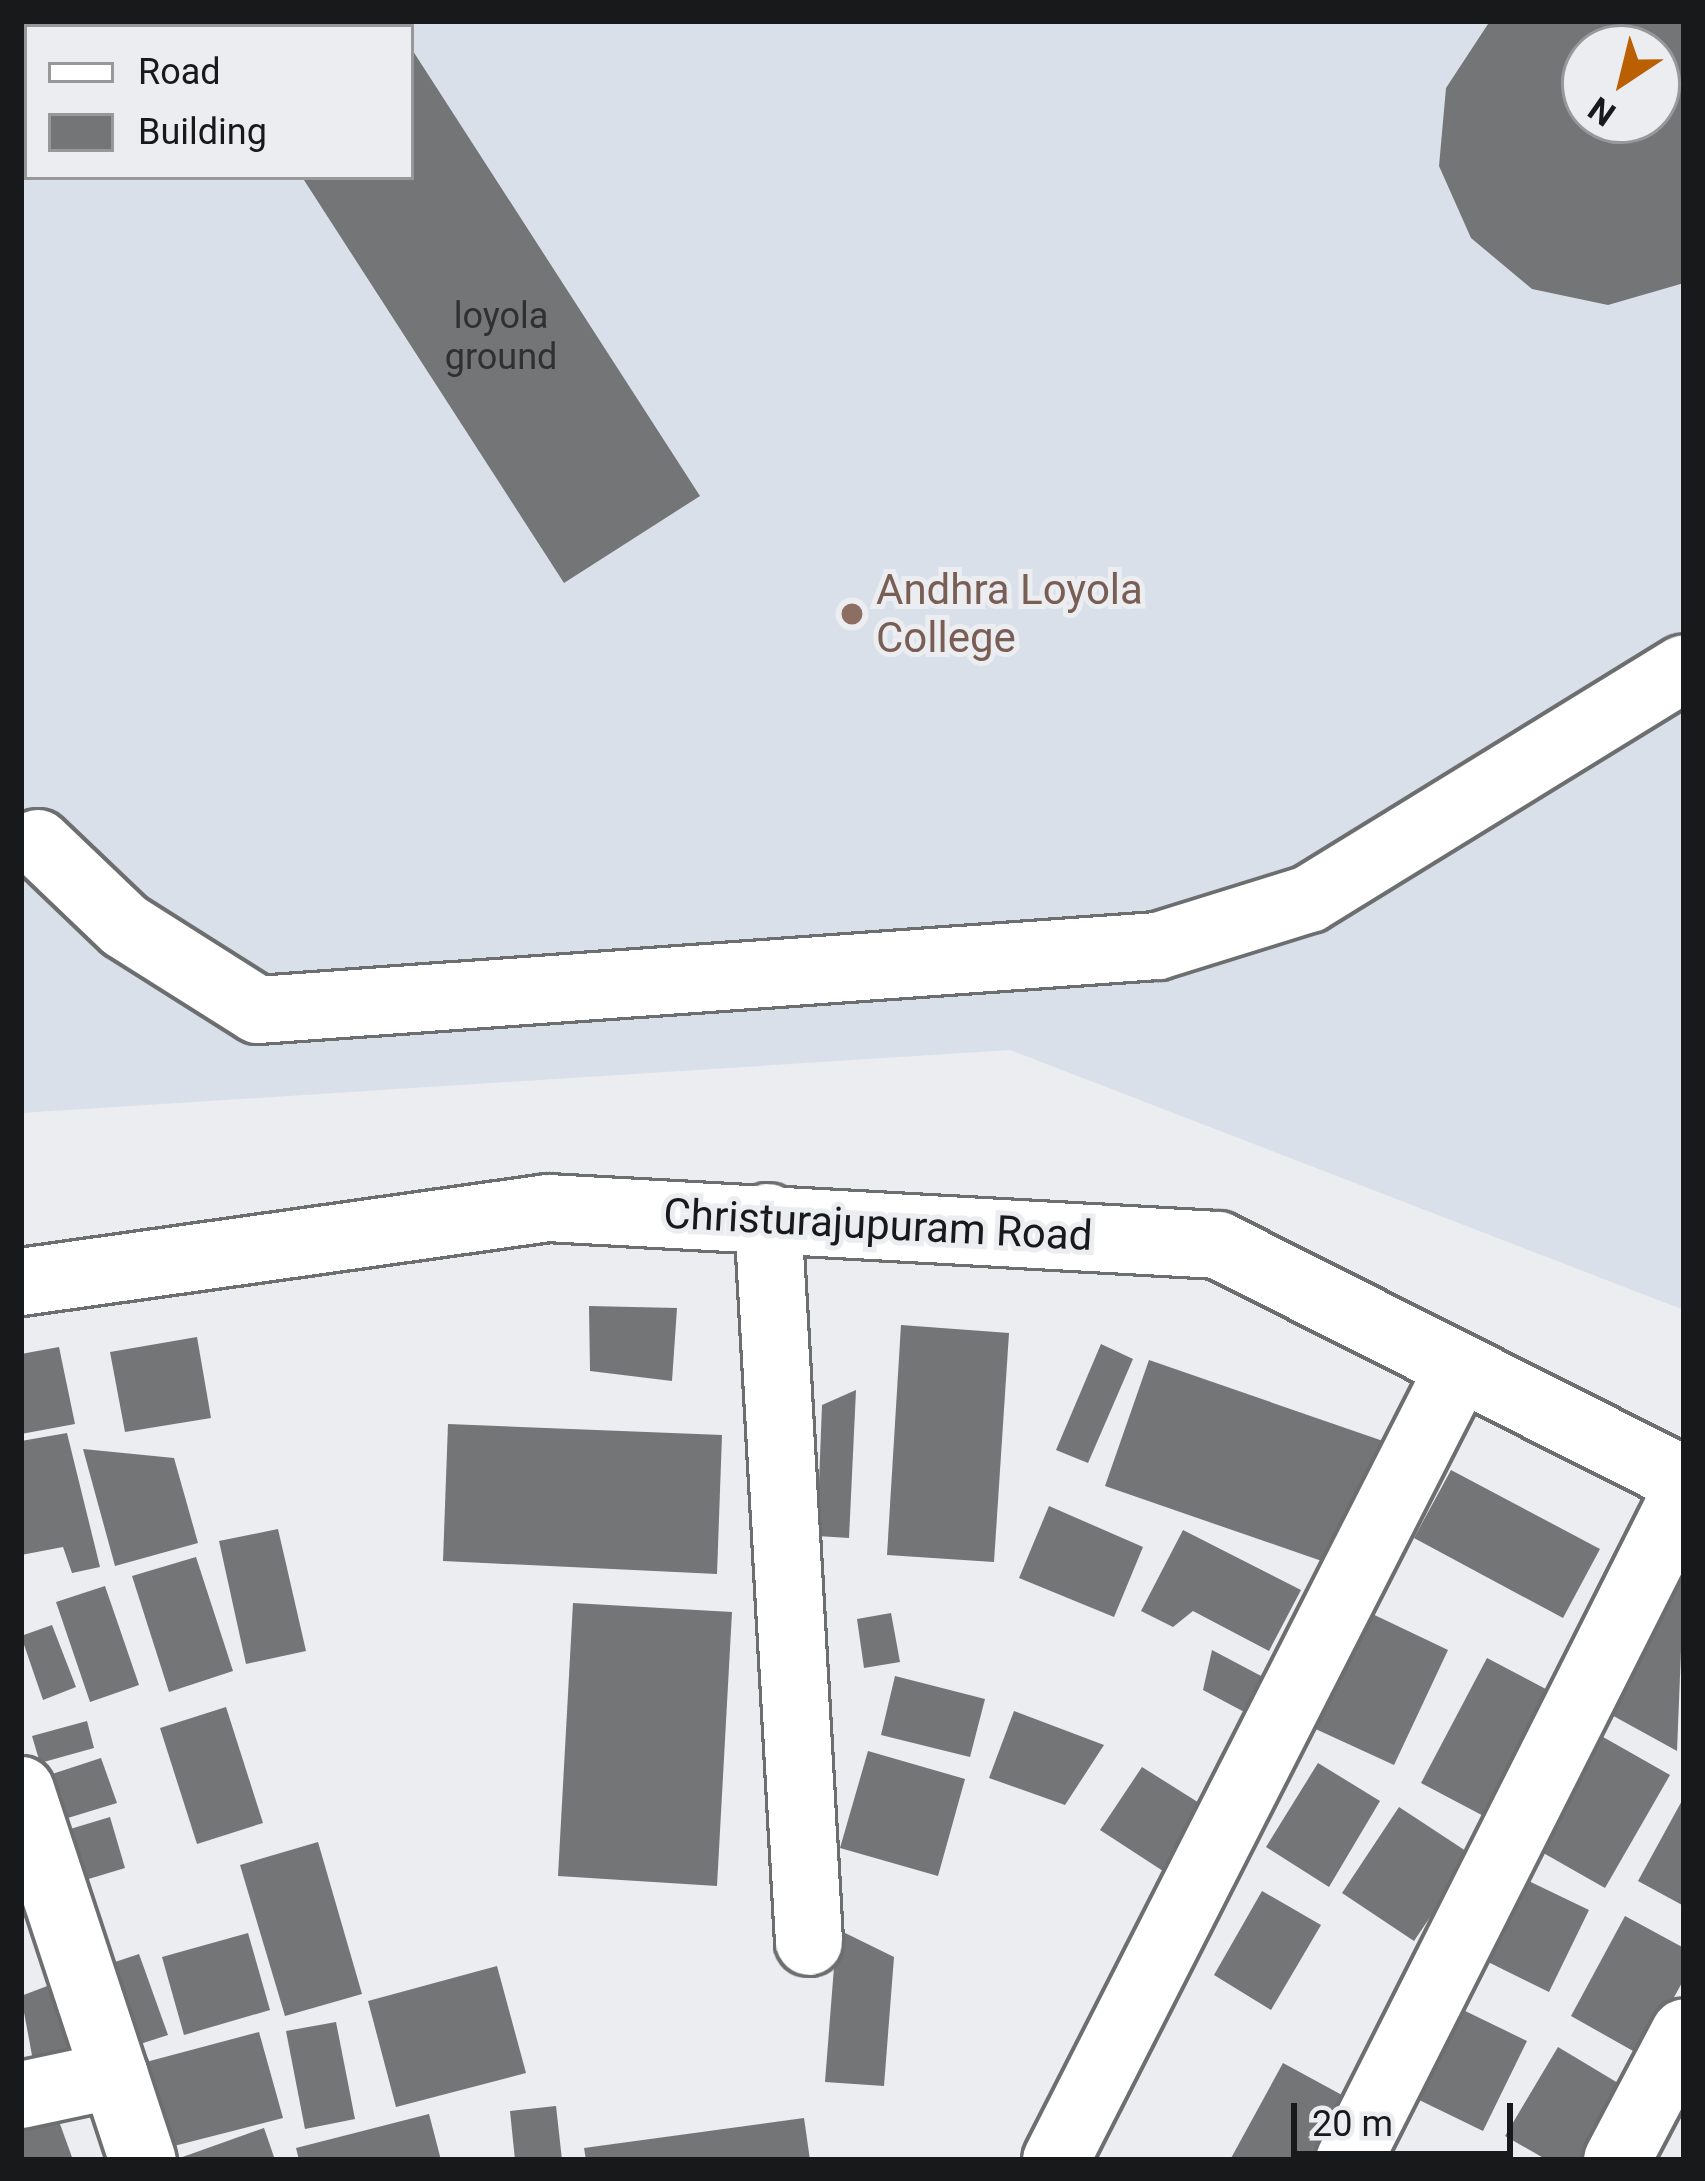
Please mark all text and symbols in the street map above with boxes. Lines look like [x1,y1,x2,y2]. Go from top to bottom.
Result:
legend [24,24,414,180]
north arrow [1561,24,1681,144]
text: Road [138,51,221,93]
text: N [1581,89,1623,134]
text: Building [138,111,267,153]
house number: loyola ground [445,294,557,379]
place label: Andhra Loyola College [876,565,1143,664]
marker: Andhra Loyola College [839,601,865,627]
street label: Christurajupuram Road [662,1189,1094,1261]
scale bar [1297,2079,1519,2153]
text: 20 m [1312,2103,1393,2145]

